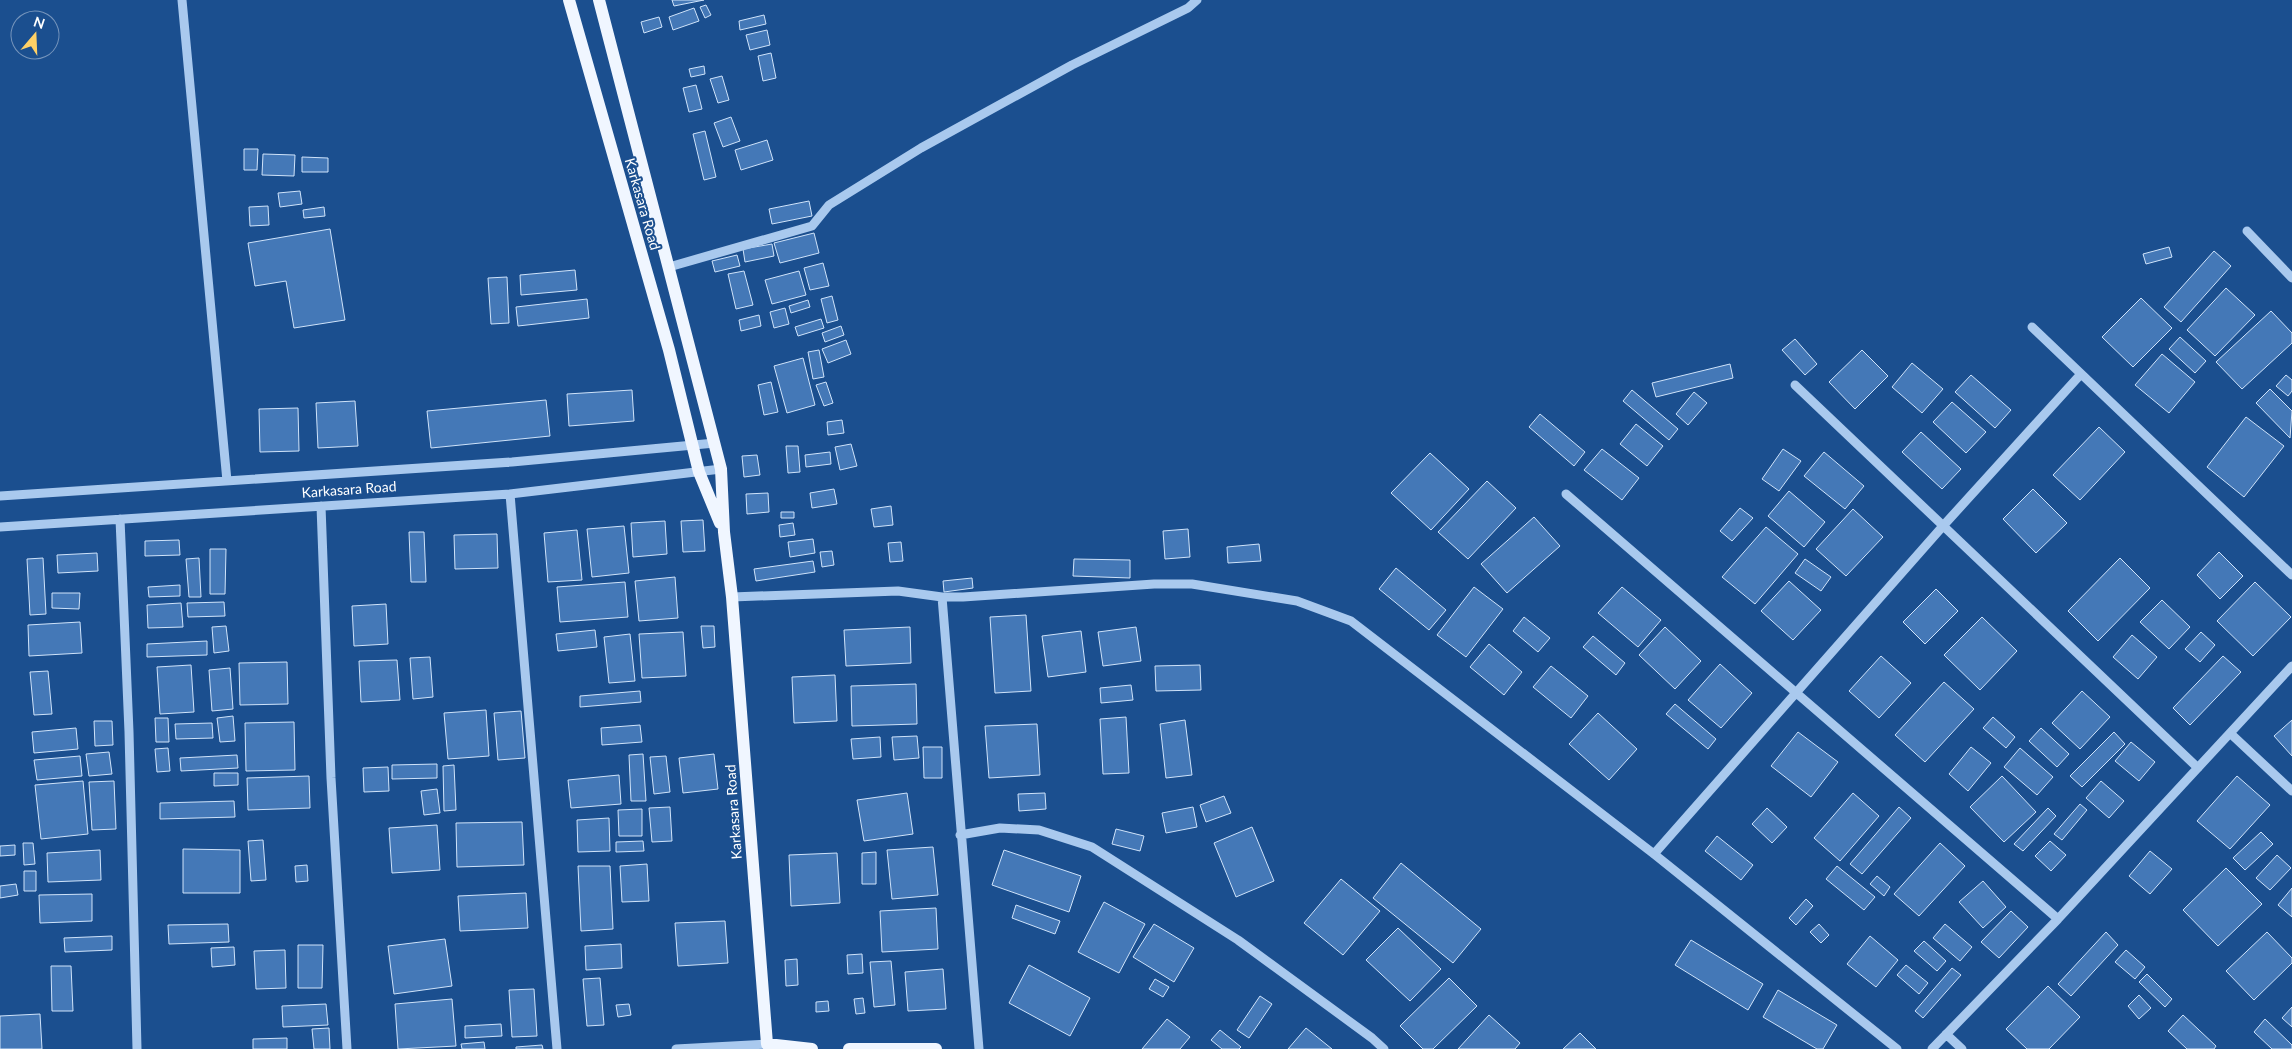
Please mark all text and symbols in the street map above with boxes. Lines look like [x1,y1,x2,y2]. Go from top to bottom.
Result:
north arrow [10,10,60,60]
text: N [32,12,47,32]
street label: Karkasara Road [622,156,664,252]
street label: Karkasara Road [301,477,397,501]
street label: Karkasara Road [721,764,745,860]

